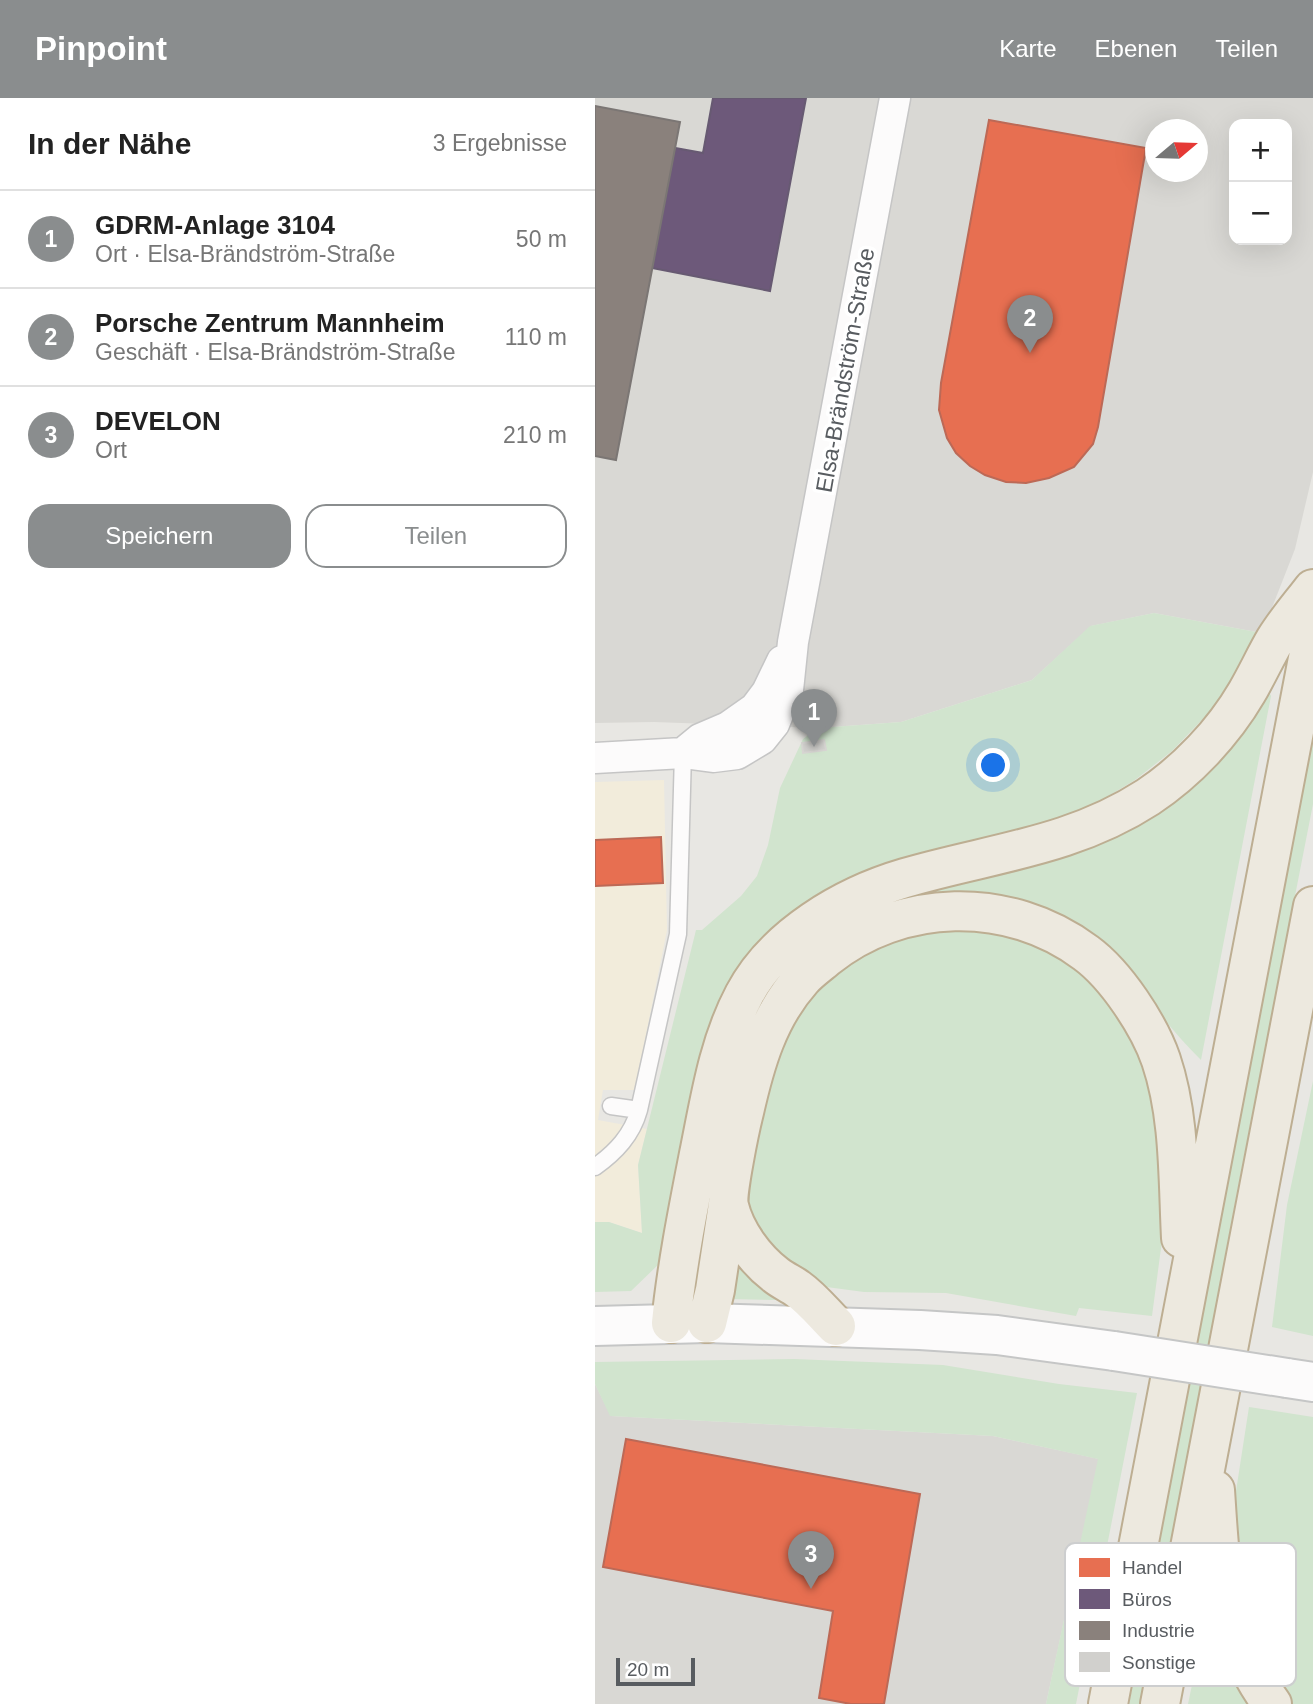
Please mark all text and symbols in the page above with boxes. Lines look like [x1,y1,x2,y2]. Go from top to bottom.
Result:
text: Pinpoint [35,30,167,67]
text: Karte [999,35,1057,62]
text: Ebenen [1095,35,1177,62]
text: Teilen [1215,35,1278,62]
north arrow [1145,119,1208,182]
map controls [1229,119,1292,245]
button: + [1229,119,1292,182]
text: In der Nähe [28,127,191,160]
text: 3 Ergebnisse [433,130,567,156]
button: − [1229,182,1292,245]
text: GDRM-Anlage 3104 [95,210,335,240]
text: 1 [45,226,57,252]
text: 50 m [516,226,567,252]
text: Ort · Elsa-Brändström-Straße [95,241,395,267]
street label: Elsa-Brändström-Straße [811,246,879,494]
pin: 2 [1007,295,1053,353]
text: Porsche Zentrum Mannheim [95,308,445,338]
text: 2 [45,324,57,350]
text: 110 m [505,324,567,350]
text: Geschäft · Elsa-Brändström-Straße [95,339,455,365]
text: DEVELON [95,406,221,436]
text: 3 [45,422,57,448]
text: 210 m [503,422,567,448]
text: Ort [95,437,127,463]
button: Speichern [28,504,291,568]
button: Teilen [305,504,567,568]
pin: 1 [791,689,837,747]
your location [976,748,1010,782]
pin: 3 [788,1531,834,1589]
legend [1065,1543,1296,1686]
text: Handel [1122,1557,1182,1578]
text: Büros [1122,1589,1172,1610]
text: Industrie [1122,1620,1195,1641]
text: Sonstige [1122,1652,1196,1673]
scale bar [616,1655,695,1687]
text: 20 m [627,1659,669,1680]

